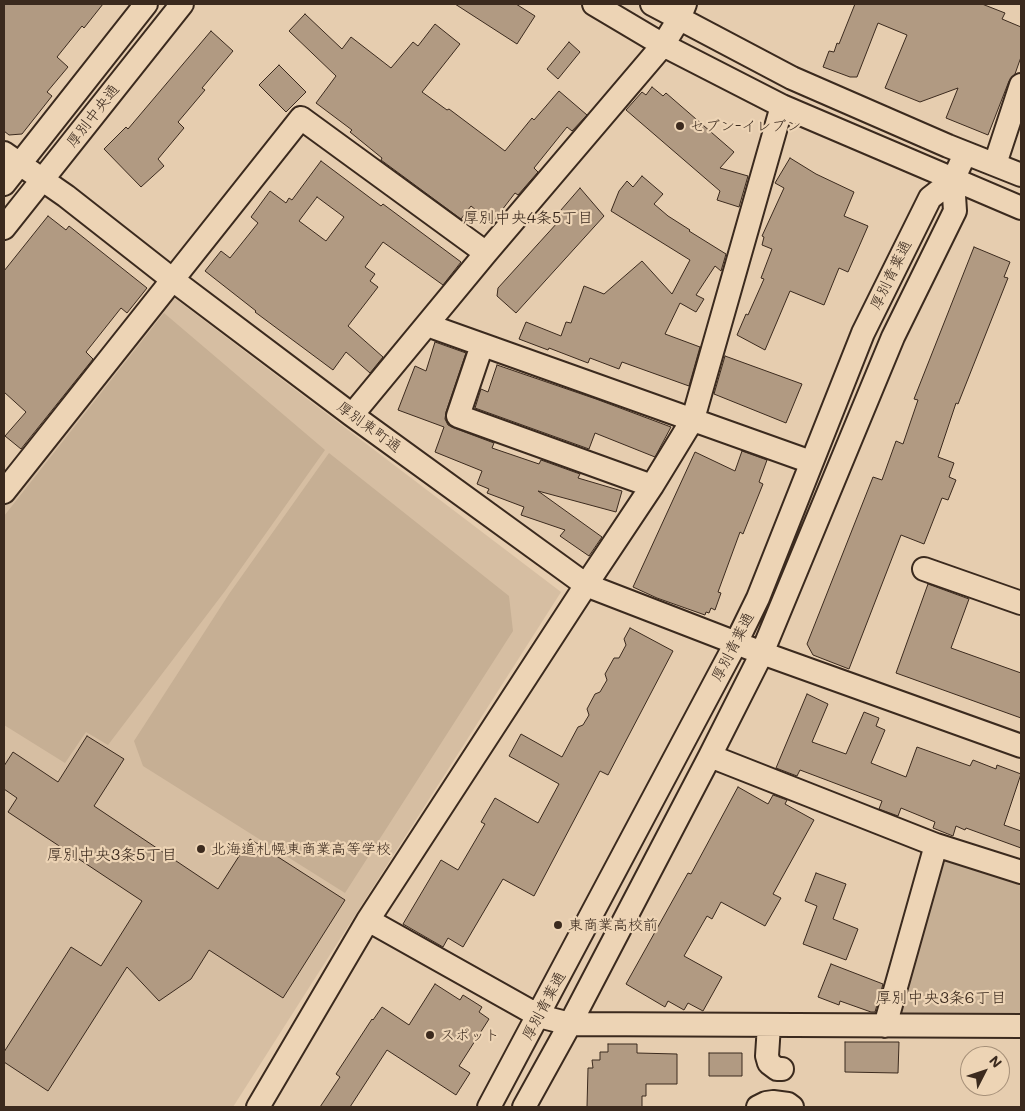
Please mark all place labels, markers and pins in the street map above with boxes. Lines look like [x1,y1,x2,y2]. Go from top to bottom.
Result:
place label: セブン-イレブン [690,117,801,135]
marker: セブン-イレブン [674,120,686,132]
place label: 北海道札幌東商業高等学校 [211,840,391,858]
marker: 北海道札幌東商業高等学校 [195,843,207,855]
place label: 東商業高校前 [568,916,658,934]
marker: 東商業高校前 [552,919,564,931]
place label: スポット [440,1026,500,1044]
marker: スポット [424,1029,436,1041]

